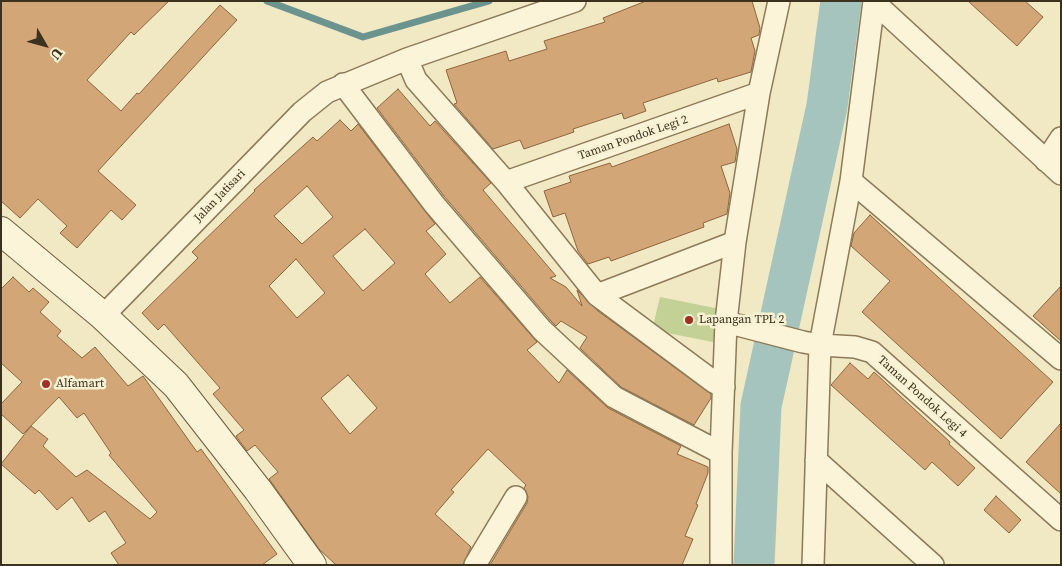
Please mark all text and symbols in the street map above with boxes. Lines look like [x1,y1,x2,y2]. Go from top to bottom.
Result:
north arrow [20,20,70,70]
text: U [46,44,68,64]
street label: Taman Pondok Legi 2 [576,112,690,164]
street label: Jalan Jatisari [191,167,249,225]
place label: Lapangan TPL 2 [699,313,785,327]
marker: Lapangan TPL 2 [683,314,695,326]
street label: Taman Pondok Legi 4 [874,353,970,441]
place label: Alfamart [56,377,104,391]
marker: Alfamart [40,378,52,390]

